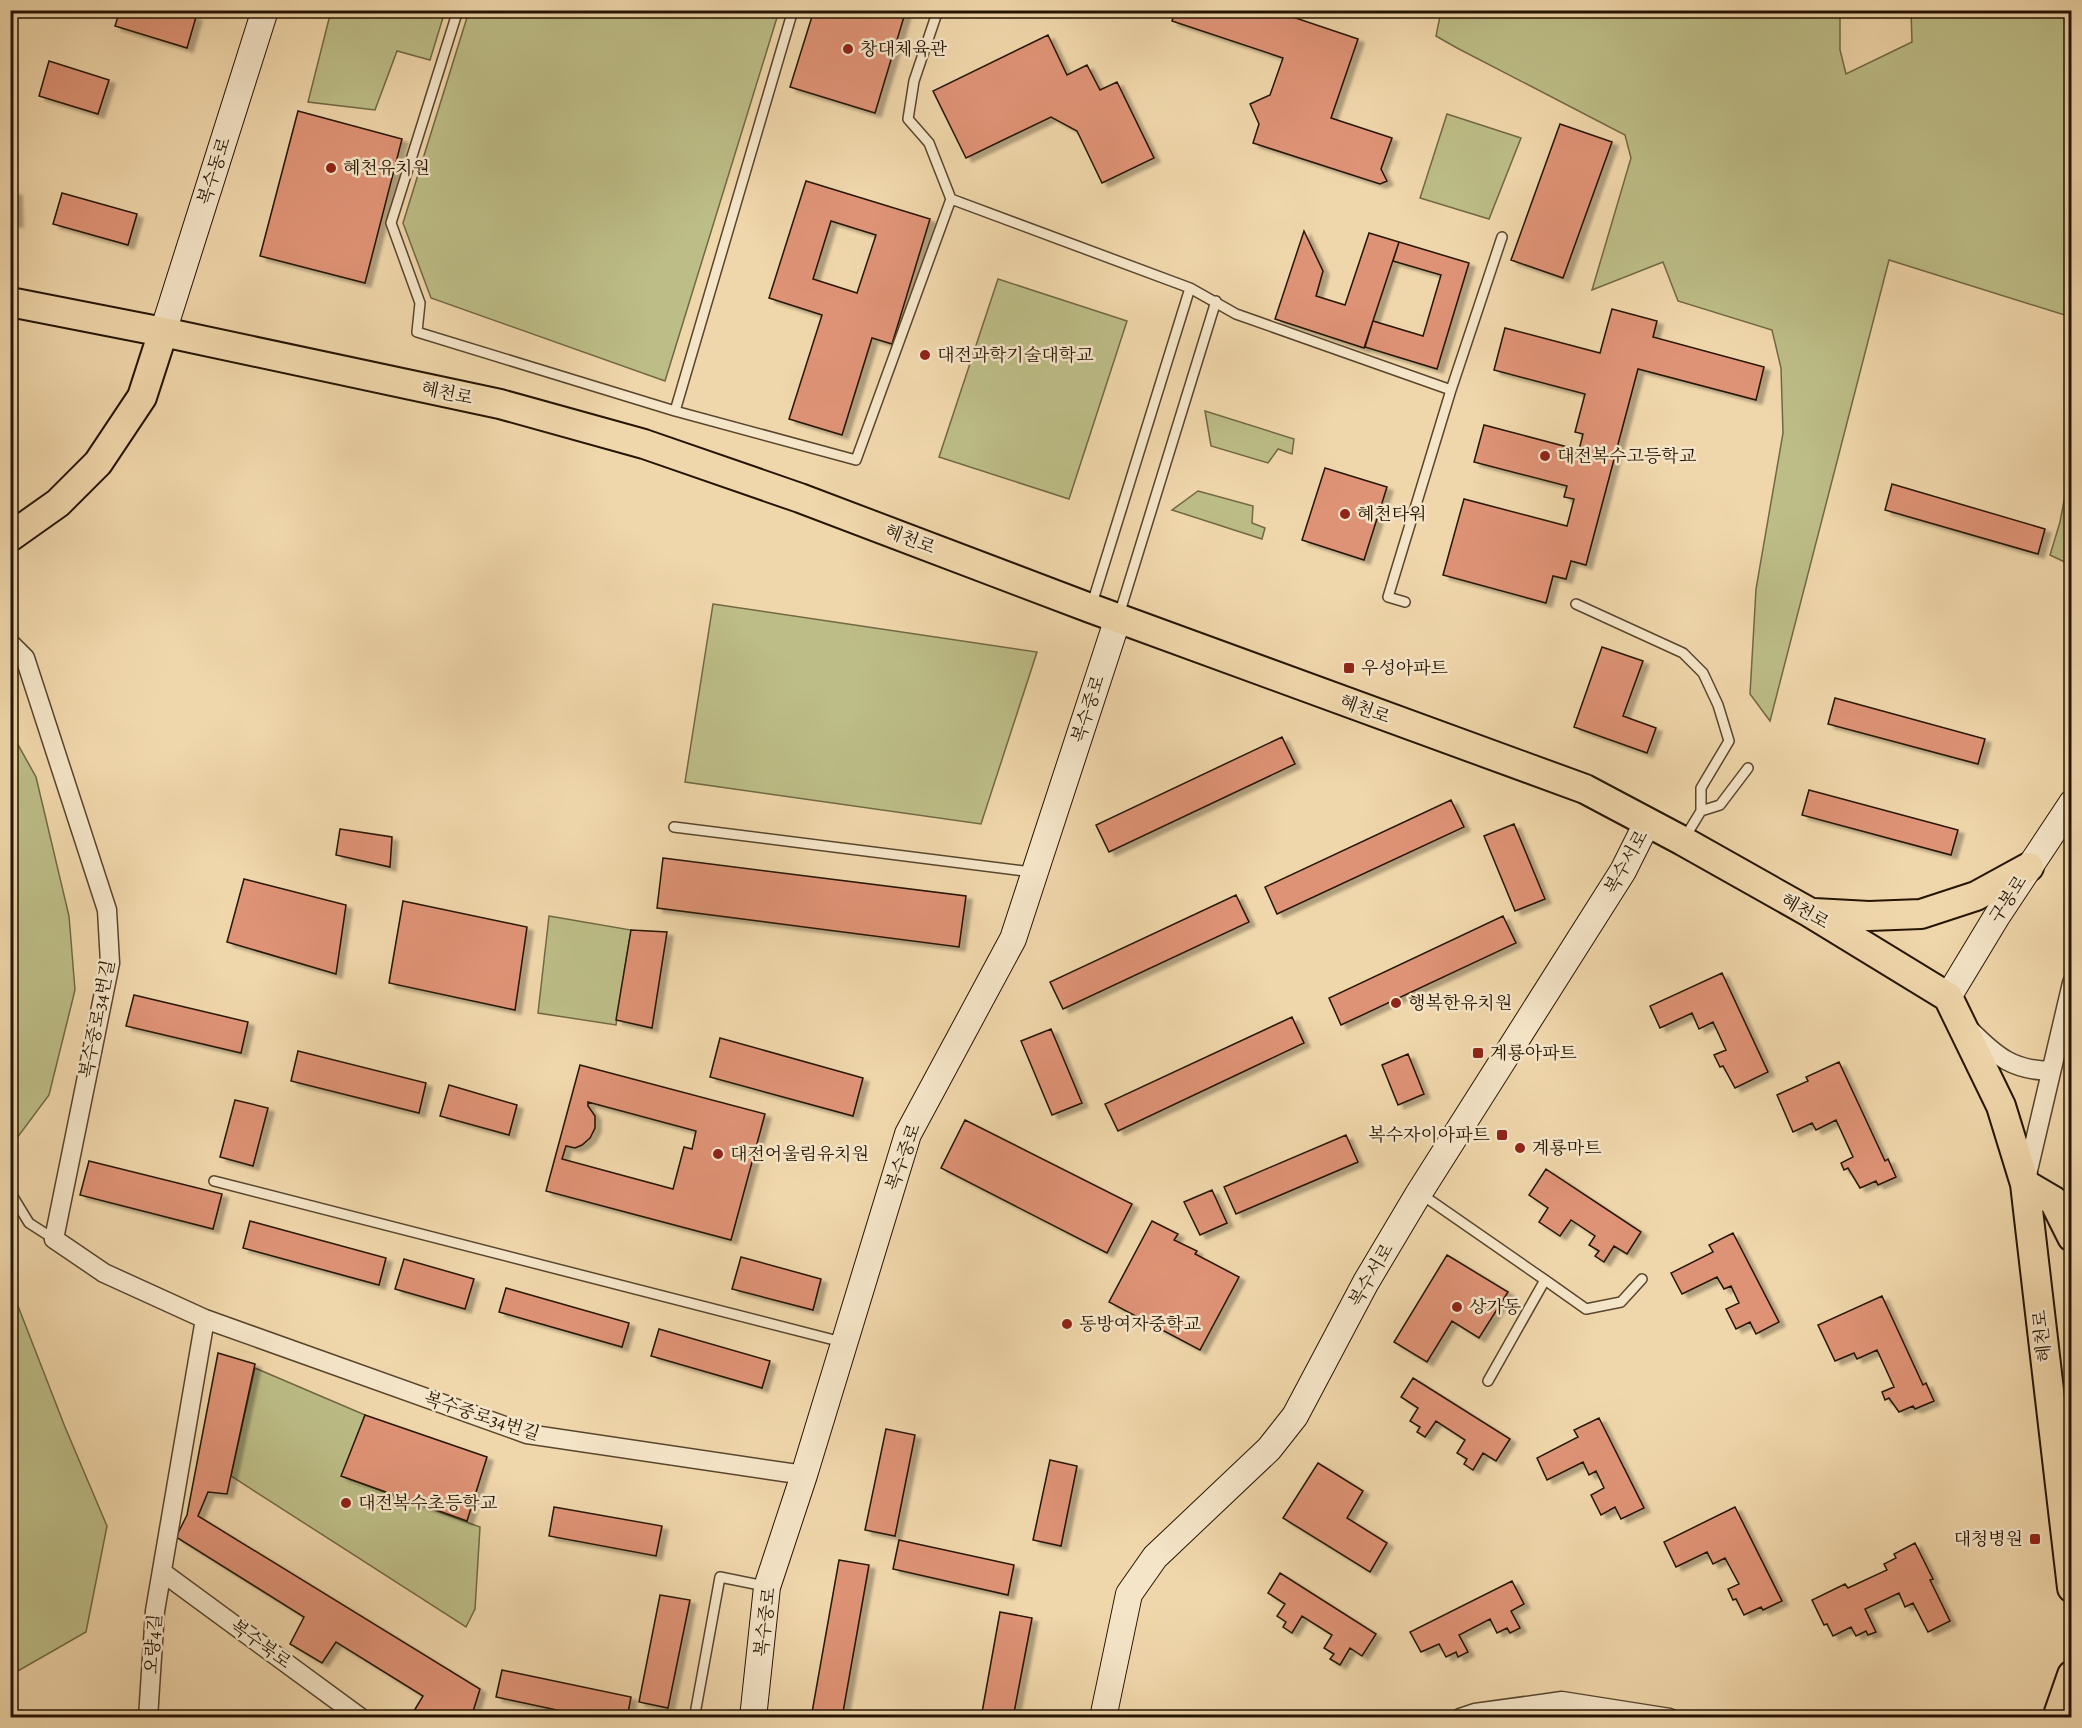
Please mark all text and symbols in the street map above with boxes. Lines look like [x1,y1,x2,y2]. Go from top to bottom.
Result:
place label: 창대체육관 [860,37,948,61]
marker: 창대체육관 [841,42,855,56]
street label: 복수동로 [192,134,236,208]
place label: 혜천유치원 [343,156,430,180]
marker: 혜천유치원 [324,161,338,175]
place label: 대전과학기술대학교 [937,343,1094,367]
marker: 대전과학기술대학교 [918,348,932,362]
street label: 혜천로 [419,376,475,410]
place label: 대전복수고등학교 [1557,444,1697,468]
marker: 대전복수고등학교 [1538,449,1552,463]
place label: 혜천타워 [1357,502,1427,526]
marker: 혜천타워 [1338,507,1352,521]
street label: 혜천로 [881,518,939,560]
place label: 우성아파트 [1361,656,1449,680]
marker: 우성아파트 [1342,661,1356,675]
street label: 복수중로 [1066,672,1110,746]
street label: 혜천로 [1336,689,1394,729]
street label: 복수서로 [1599,826,1653,898]
street label: 구봉로 [1984,871,2032,927]
street label: 혜천로 [1776,888,1834,934]
street label: 복수중로34번길 [74,958,120,1080]
place label: 행복한유치원 [1408,991,1512,1015]
marker: 행복한유치원 [1389,996,1403,1010]
place label: 계룡아파트 [1490,1041,1578,1065]
marker: 계룡아파트 [1471,1046,1485,1060]
street label: 복수중로 [880,1120,926,1194]
place label: 복수자이아파트 [1368,1123,1491,1147]
marker: 복수자이아파트 [1495,1128,1509,1142]
place label: 계룡마트 [1532,1136,1602,1160]
marker: 계룡마트 [1513,1141,1527,1155]
place label: 대전어울림유치원 [730,1142,869,1166]
marker: 대전어울림유치원 [711,1147,725,1161]
street label: 복수서로 [1343,1239,1399,1311]
place label: 상가동 [1469,1295,1521,1319]
marker: 상가동 [1450,1300,1464,1314]
street label: 혜천로 [2027,1309,2057,1363]
place label: 동방여자중학교 [1079,1312,1201,1336]
marker: 동방여자중학교 [1060,1317,1074,1331]
street label: 복수중로34번길 [421,1386,543,1446]
place label: 대전복수초등학교 [358,1491,498,1515]
marker: 대전복수초등학교 [339,1496,353,1510]
place label: 대청병원 [1953,1527,2023,1551]
marker: 대청병원 [2028,1532,2042,1546]
street label: 복수중로 [749,1586,781,1658]
street label: 오량4길 [139,1613,167,1675]
street label: 복수북로 [226,1614,296,1674]

